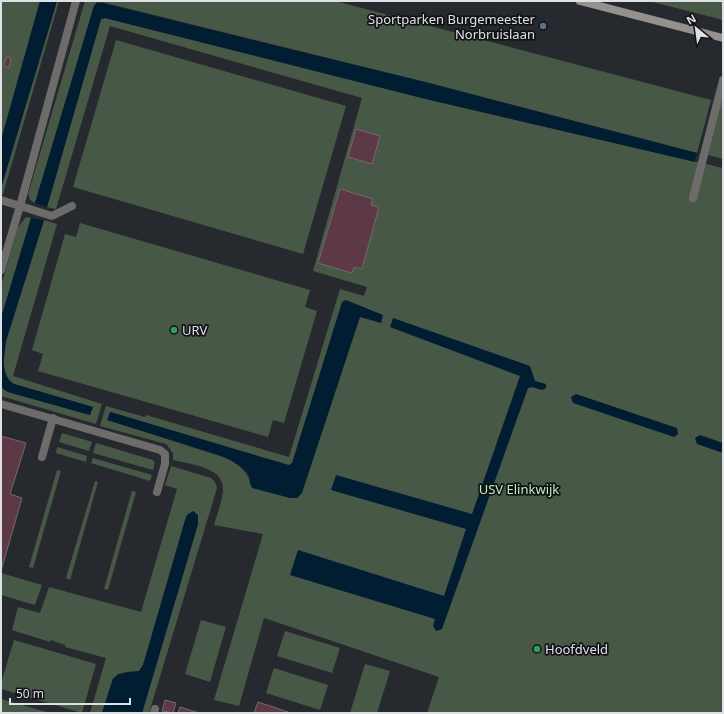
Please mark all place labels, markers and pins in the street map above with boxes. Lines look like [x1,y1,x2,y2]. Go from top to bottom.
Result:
place label: Sportparken Burgemeester Norbruislaan [368,10,536,43]
marker: Sportparken Burgemeester Norbruislaan [538,21,548,31]
place label: URV [182,321,208,339]
marker: URV [169,325,179,335]
place label: Hoofdveld [545,640,608,658]
marker: Hoofdveld [532,644,542,654]

